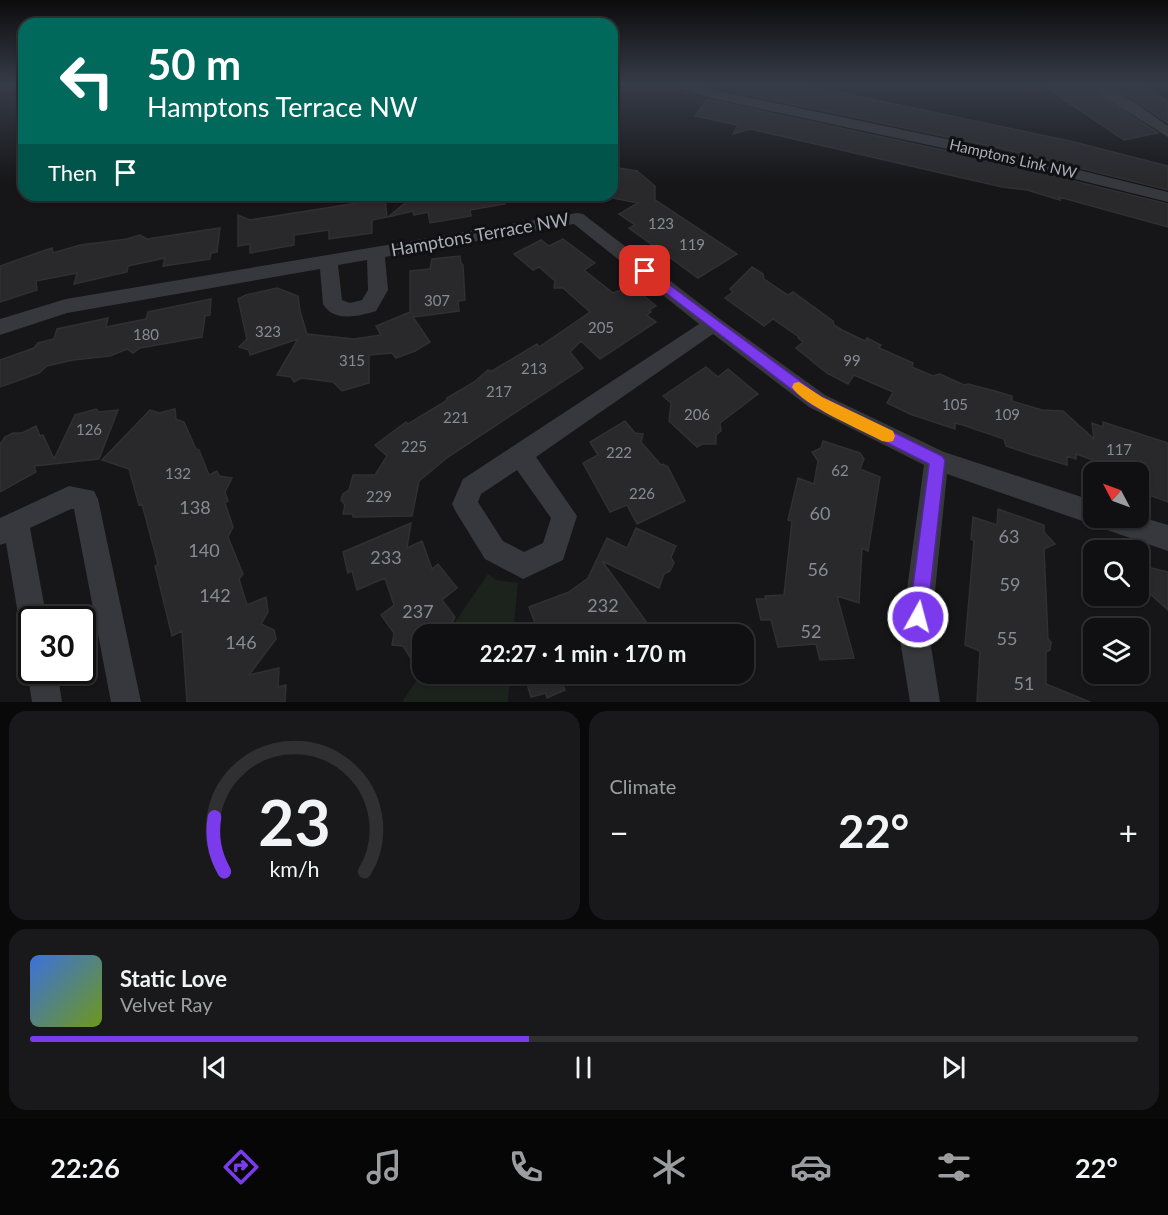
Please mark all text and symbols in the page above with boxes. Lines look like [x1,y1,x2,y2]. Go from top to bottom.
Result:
text: 50 m [147,39,241,89]
icon: left [48,42,126,120]
text: Hamptons Terrace NW [147,90,418,123]
street label: Hamptons Link NW [948,135,1079,182]
icon: arrive [109,156,142,189]
text: Then [48,159,97,186]
street label: Hamptons Terrace NW [389,207,571,261]
house number: 123 [648,214,674,232]
house number: 119 [679,235,705,253]
pin [619,245,670,296]
icon: arrive [628,254,661,287]
house number: 307 [424,291,450,309]
house number: 205 [588,318,614,336]
house number: 323 [255,322,281,340]
house number: 180 [133,325,159,343]
house number: 315 [339,351,365,369]
house number: 99 [843,351,861,369]
house number: 213 [521,359,547,377]
house number: 217 [486,382,512,400]
house number: 105 [942,395,968,413]
house number: 206 [684,405,710,423]
house number: 109 [994,405,1020,423]
house number: 221 [443,408,469,426]
house number: 126 [76,420,102,438]
house number: 225 [401,437,427,455]
house number: 117 [1106,440,1132,458]
house number: 222 [606,443,632,461]
house number: 62 [831,461,849,479]
north arrow [1083,462,1149,528]
map controls [1083,462,1149,684]
house number: 132 [165,464,191,482]
house number: 226 [629,484,655,502]
house number: 229 [366,487,392,505]
house number: 138 [179,496,211,518]
house number: 60 [810,502,830,524]
house number: 63 [999,525,1019,547]
house number: 140 [188,539,220,561]
button: search [1083,540,1149,606]
house number: 233 [370,546,402,568]
house number: 56 [808,558,828,580]
house number: 59 [1000,573,1020,595]
house number: 142 [199,584,231,606]
position arrow [886,585,950,649]
house number: 232 [587,594,619,616]
house number: 237 [402,600,434,622]
speed limit sign: 30 [18,606,96,684]
button: layers [1083,618,1149,684]
house number: 52 [801,620,821,642]
house number: 55 [997,627,1017,649]
house number: 146 [225,631,257,653]
text: 22:27 · 1 min · 170 m [480,640,686,667]
house number: 51 [1014,672,1034,694]
text: Climate [610,774,676,798]
text: 23 [258,784,330,859]
text: 22° [838,804,909,858]
text: − [610,812,629,852]
text: + [1119,812,1138,852]
text: km/h [269,857,319,883]
text: Static Love [120,965,227,992]
text: Velvet Ray [120,992,213,1016]
icon: previous [198,1051,231,1084]
icon: pause [567,1051,600,1084]
icon: next [937,1051,970,1084]
icon: directions [220,1146,262,1188]
icon: music [363,1146,405,1188]
icon: phone [505,1146,547,1188]
icon: climate [648,1146,690,1188]
icon: car [790,1146,832,1188]
icon: filters [933,1146,975,1188]
text: 22:26 [50,1151,120,1184]
text: 22° [1075,1151,1118,1184]

